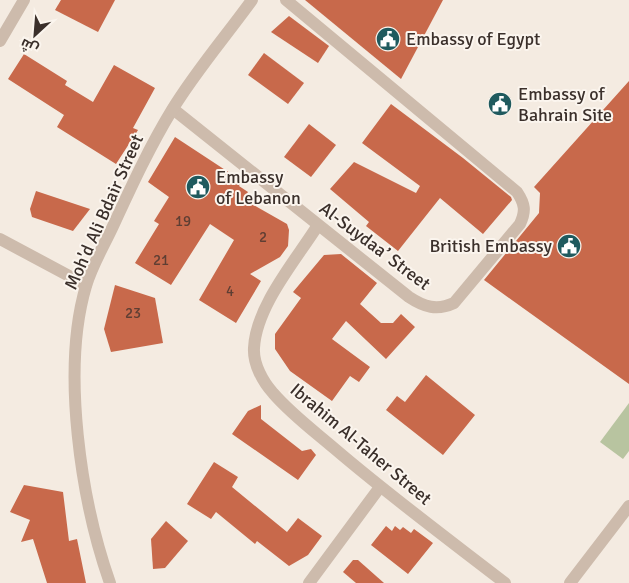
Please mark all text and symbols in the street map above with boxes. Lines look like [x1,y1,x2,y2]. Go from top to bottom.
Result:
north arrow [10,10,60,60]
public building icon: Embassy of Egypt [375,26,401,52]
place label: Embassy of Egypt [406,28,540,50]
text: ش [18,35,41,58]
place label: Embassy of Bahrain Site [518,83,612,126]
public building icon: Embassy of Bahrain Site [487,91,513,117]
street label: Moh'd Ali Bdair Street [60,131,148,293]
place label: Embassy of Lebanon [216,166,301,209]
public building icon: Embassy of Lebanon [185,174,211,200]
street label: Al-Suydaa’ Street [315,197,435,295]
house number: 19 [175,212,191,230]
house number: 2 [259,228,267,246]
public building icon: British Embassy [556,233,582,259]
place label: British Embassy [429,235,553,257]
house number: 21 [153,251,169,269]
house number: 4 [226,282,234,300]
house number: 23 [125,304,141,322]
street label: Ibrahim Al-Taher Street [286,378,436,510]

